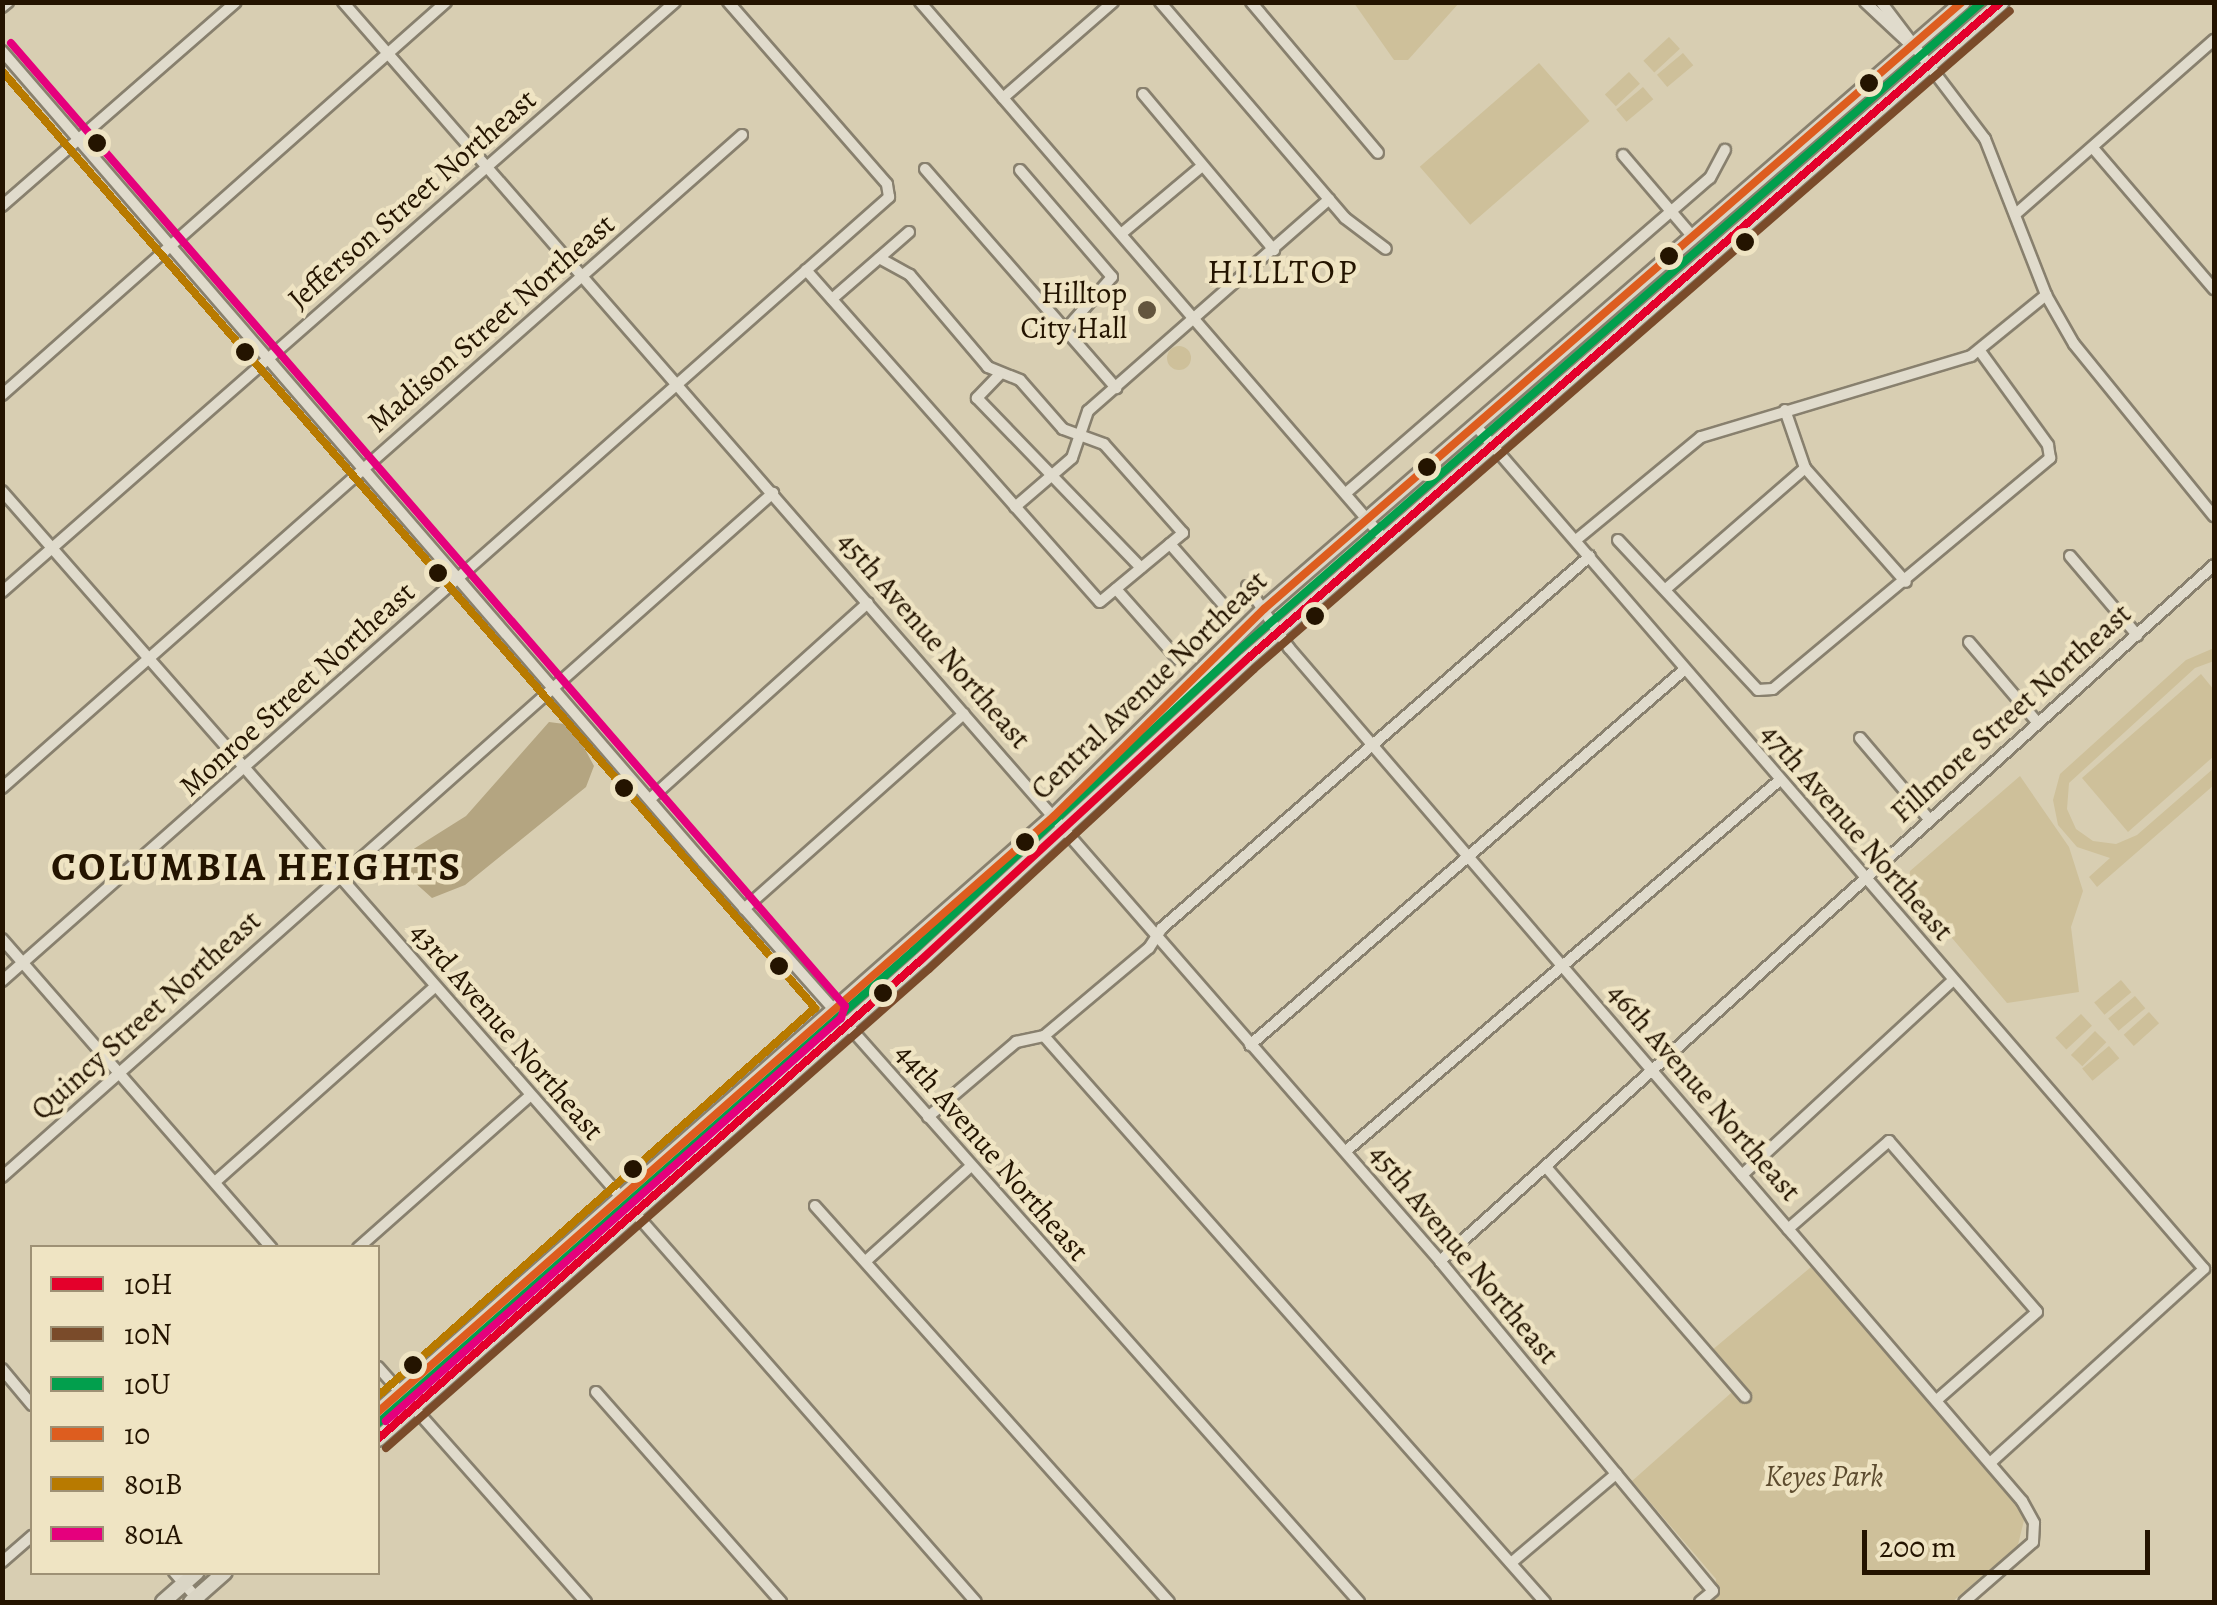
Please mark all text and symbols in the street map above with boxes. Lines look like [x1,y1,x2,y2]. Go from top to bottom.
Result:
unlabelled marker [1859,73,1879,93]
street label: Jefferson Street Northeast [281,81,543,317]
unlabelled marker [87,133,107,153]
street label: Madison Street Northeast [360,206,622,440]
unlabelled marker [1735,232,1755,252]
unlabelled marker [1659,246,1679,266]
district label: HILLTOP [1207,250,1359,292]
place label: Hilltop City Hall [1021,275,1127,346]
marker: Hilltop City Hall [1136,299,1158,321]
unlabelled marker [235,342,255,362]
unlabelled marker [1417,457,1437,477]
street label: 45th Avenue Northeast [830,524,1038,756]
unlabelled marker [428,563,448,583]
street label: Central Avenue Northeast [1023,563,1275,807]
street label: Monroe Street Northeast [172,574,422,804]
street label: Fillmore Street Northeast [1883,596,2139,830]
unlabelled marker [1305,606,1325,626]
street label: 47th Avenue Northeast [1753,716,1961,948]
unlabelled marker [614,778,634,798]
unlabelled marker [1015,832,1035,852]
district label: COLUMBIA HEIGHTS [51,843,463,891]
street label: Quincy Street Northeast [24,902,268,1128]
street label: 43rd Avenue Northeast [402,915,612,1147]
unlabelled marker [769,956,789,976]
street label: 46th Avenue Northeast [1599,976,1809,1208]
unlabelled marker [873,983,893,1003]
street label: 44th Avenue Northeast [888,1036,1096,1268]
street label: 45th Avenue Northeast [1361,1137,1567,1371]
unlabelled marker [623,1159,643,1179]
legend [30,1245,380,1575]
text: 10H [124,1264,173,1304]
text: 10N [124,1314,172,1354]
unlabelled marker [403,1355,423,1375]
text: 10U [124,1364,171,1404]
text: 10 [124,1414,150,1454]
park label: Keyes Park [1765,1458,1883,1494]
text: 801B [124,1464,183,1504]
scale bar [1867,1510,2154,1572]
text: 801A [124,1514,182,1554]
text: 200 m [1879,1527,1956,1567]

